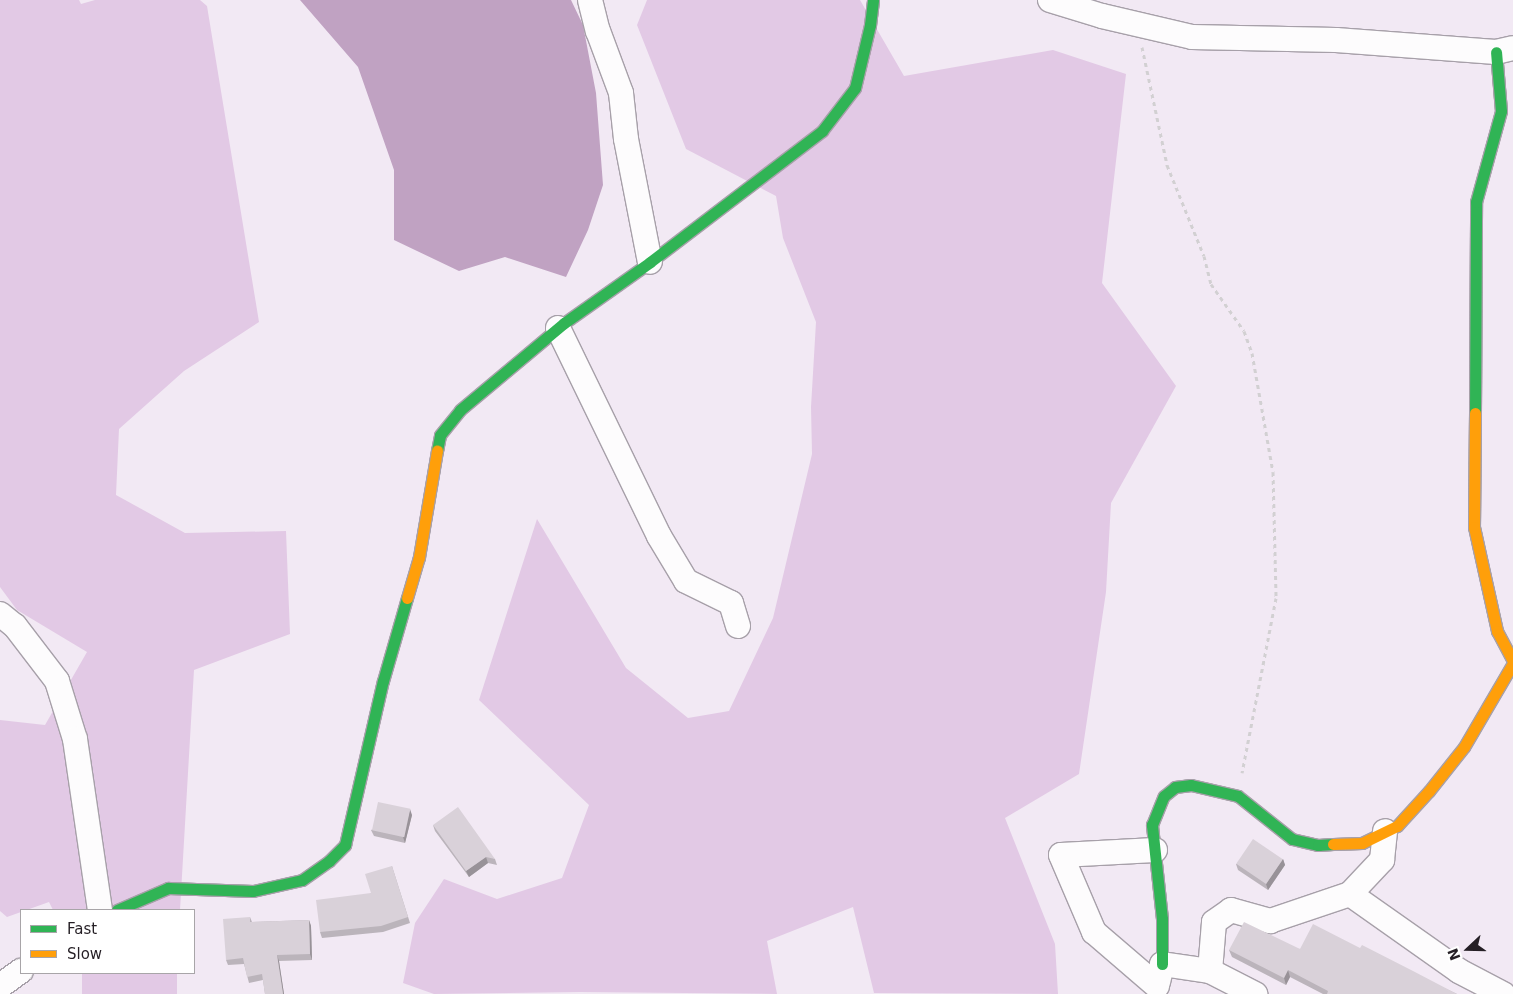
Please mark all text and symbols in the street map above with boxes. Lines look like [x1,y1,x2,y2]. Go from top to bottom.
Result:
legend [20,909,195,974]
text: Fast [67,920,97,938]
north arrow [1443,924,1493,974]
text: Slow [67,945,102,963]
text: N [1444,946,1464,963]

